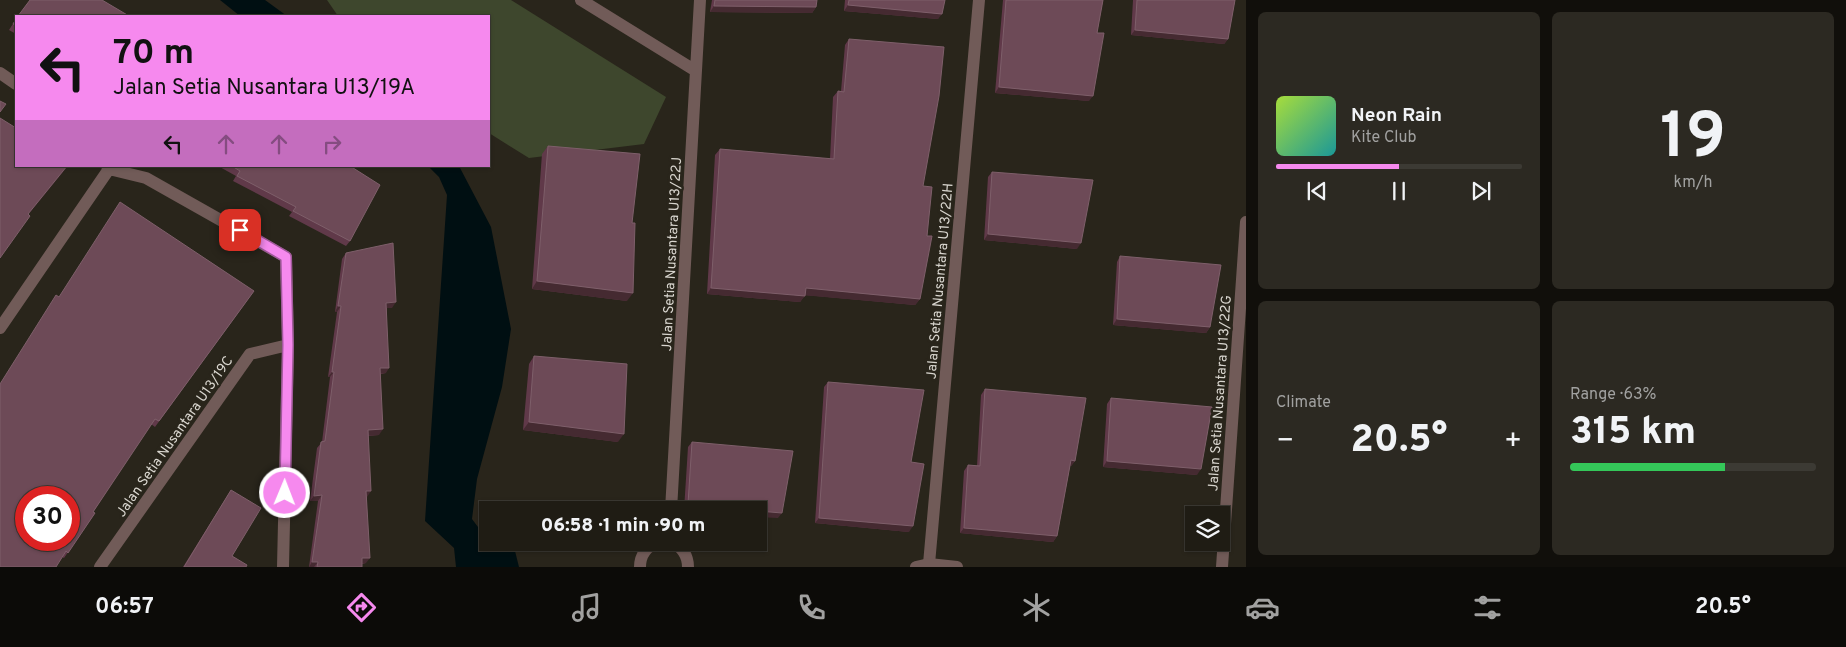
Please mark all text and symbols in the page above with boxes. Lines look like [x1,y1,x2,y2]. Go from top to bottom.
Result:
text: 70 m [113,32,194,76]
icon: left [30,35,95,100]
text: Jalan Setia Nusantara U13/19A [113,75,415,102]
text: 19 [1660,99,1726,181]
text: Neon Rain [1351,104,1442,128]
text: Kite Club [1351,128,1416,148]
icon: left [159,130,187,158]
icon: ahead [212,130,240,158]
icon: ahead [265,130,293,158]
icon: right [318,130,346,158]
street label: Jalan Setia Nusantara U13/22J [659,156,686,352]
text: km/h [1674,173,1712,193]
icon: previous [1303,177,1331,205]
icon: pause [1385,177,1413,205]
icon: next [1467,177,1495,205]
street label: Jalan Setia Nusantara U13/22H [923,182,958,380]
pin [219,209,261,251]
icon: arrive [226,216,254,244]
street label: Jalan Setia Nusantara U13/22G [1205,294,1236,492]
street label: Jalan Setia Nusantara U13/19C [113,353,237,521]
text: Range · 63% [1570,385,1657,405]
text: Climate [1276,393,1331,413]
text: 315 km [1570,409,1696,458]
text: 20.5° [1351,417,1447,466]
text: − [1276,424,1294,460]
text: + [1504,424,1522,460]
position arrow [258,466,310,518]
speed limit sign: 30 [15,486,80,551]
map controls [1185,506,1230,551]
button: layers [1185,506,1230,551]
text: 06:58 · 1 min · 90 m [541,514,705,538]
icon: directions [344,590,379,625]
icon: music [569,590,604,625]
icon: phone [794,590,829,625]
icon: climate [1019,590,1054,625]
icon: car [1245,590,1280,625]
icon: filters [1470,590,1505,625]
text: 06:57 [95,594,154,621]
text: 20.5° [1695,594,1751,621]

